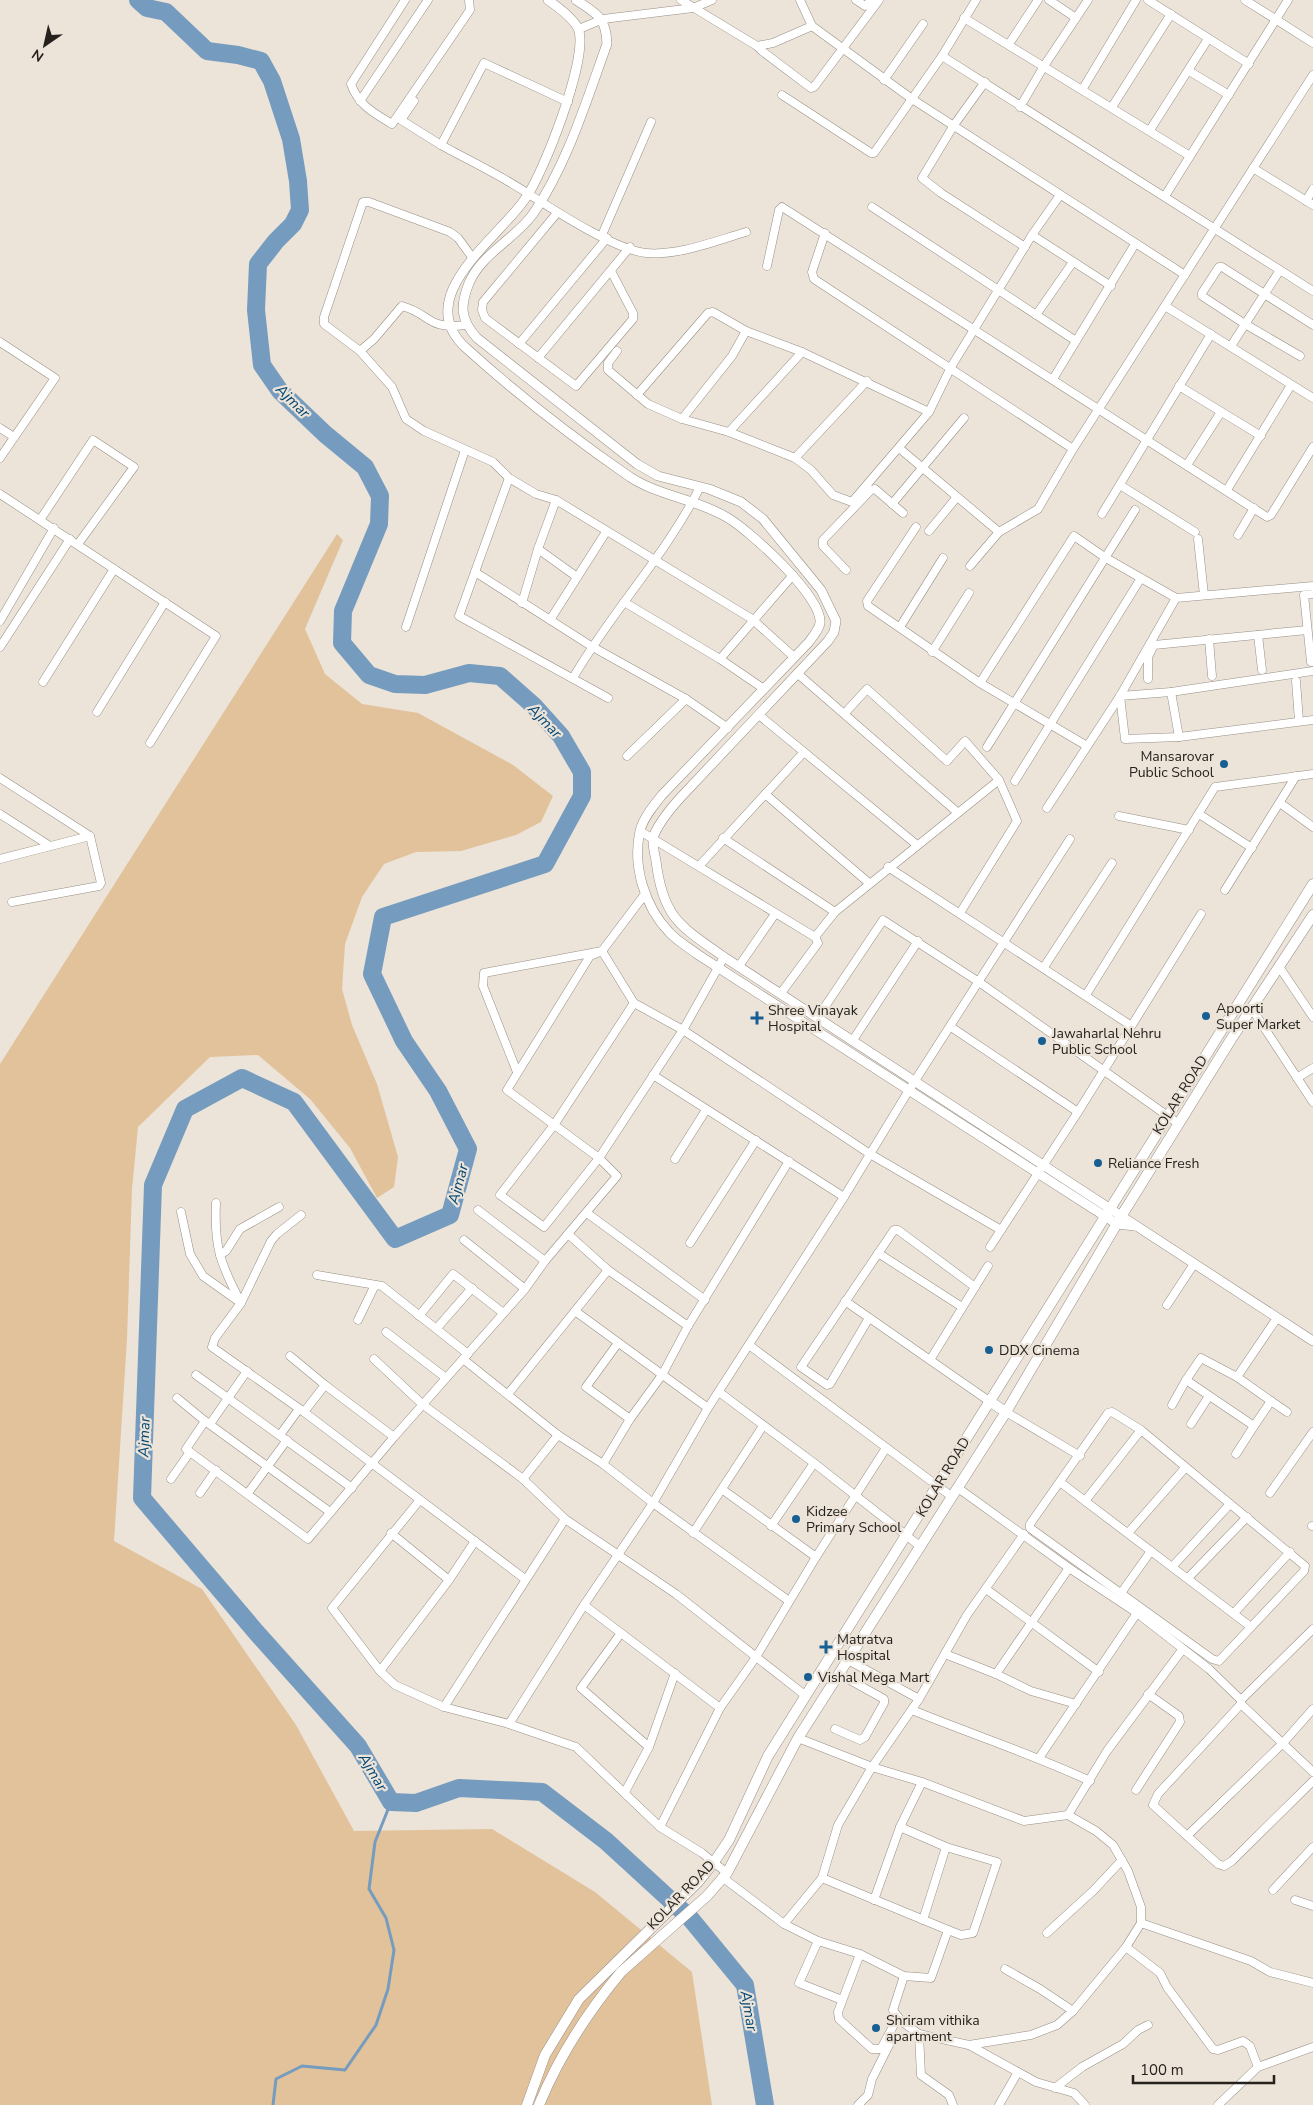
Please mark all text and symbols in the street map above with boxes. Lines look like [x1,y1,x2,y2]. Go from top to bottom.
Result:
north arrow [20,20,70,70]
text: N [28,45,48,66]
water label: Ajmar [271,379,315,423]
water label: Ajmar [523,699,567,743]
place label: Mansarovar Public School [1129,747,1215,782]
marker: Mansarovar Public School [1218,758,1230,770]
place label: Apoorti Super Market [1216,999,1300,1034]
place label: Shree Vinayak Hospital [768,1001,859,1036]
marker: Apoorti Super Market [1200,1010,1212,1022]
marker: Shree Vinayak Hospital [750,1011,764,1025]
place label: Jawaharlal Nehru Public School [1051,1024,1161,1059]
marker: Jawaharlal Nehru Public School [1036,1035,1048,1047]
street label: KOLAR ROAD [1148,1052,1212,1138]
place label: Reliance Fresh [1108,1154,1199,1173]
marker: Reliance Fresh [1092,1157,1104,1169]
water label: Ajmar [443,1161,473,1207]
place label: DDX Cinema [999,1341,1080,1360]
marker: DDX Cinema [983,1344,995,1356]
water label: Ajmar [133,1416,155,1459]
street label: KOLAR ROAD [912,1434,974,1520]
place label: Kidzee Primary School [806,1502,902,1537]
marker: Kidzee Primary School [790,1513,802,1525]
place label: Matratva Hospital [837,1630,893,1665]
marker: Matratva Hospital [819,1640,833,1654]
place label: Vishal Mega Mart [817,1668,929,1687]
marker: Vishal Mega Mart [802,1671,814,1683]
water label: Ajmar [353,1749,392,1795]
street label: KOLAR ROAD [643,1856,719,1934]
water label: Ajmar [735,1988,762,2033]
place label: Shriram vithika apartment [886,2011,980,2046]
marker: Shriram vithika apartment [870,2022,882,2034]
scale bar [1133,2052,1274,2084]
text: 100 m [1140,2060,1184,2080]

